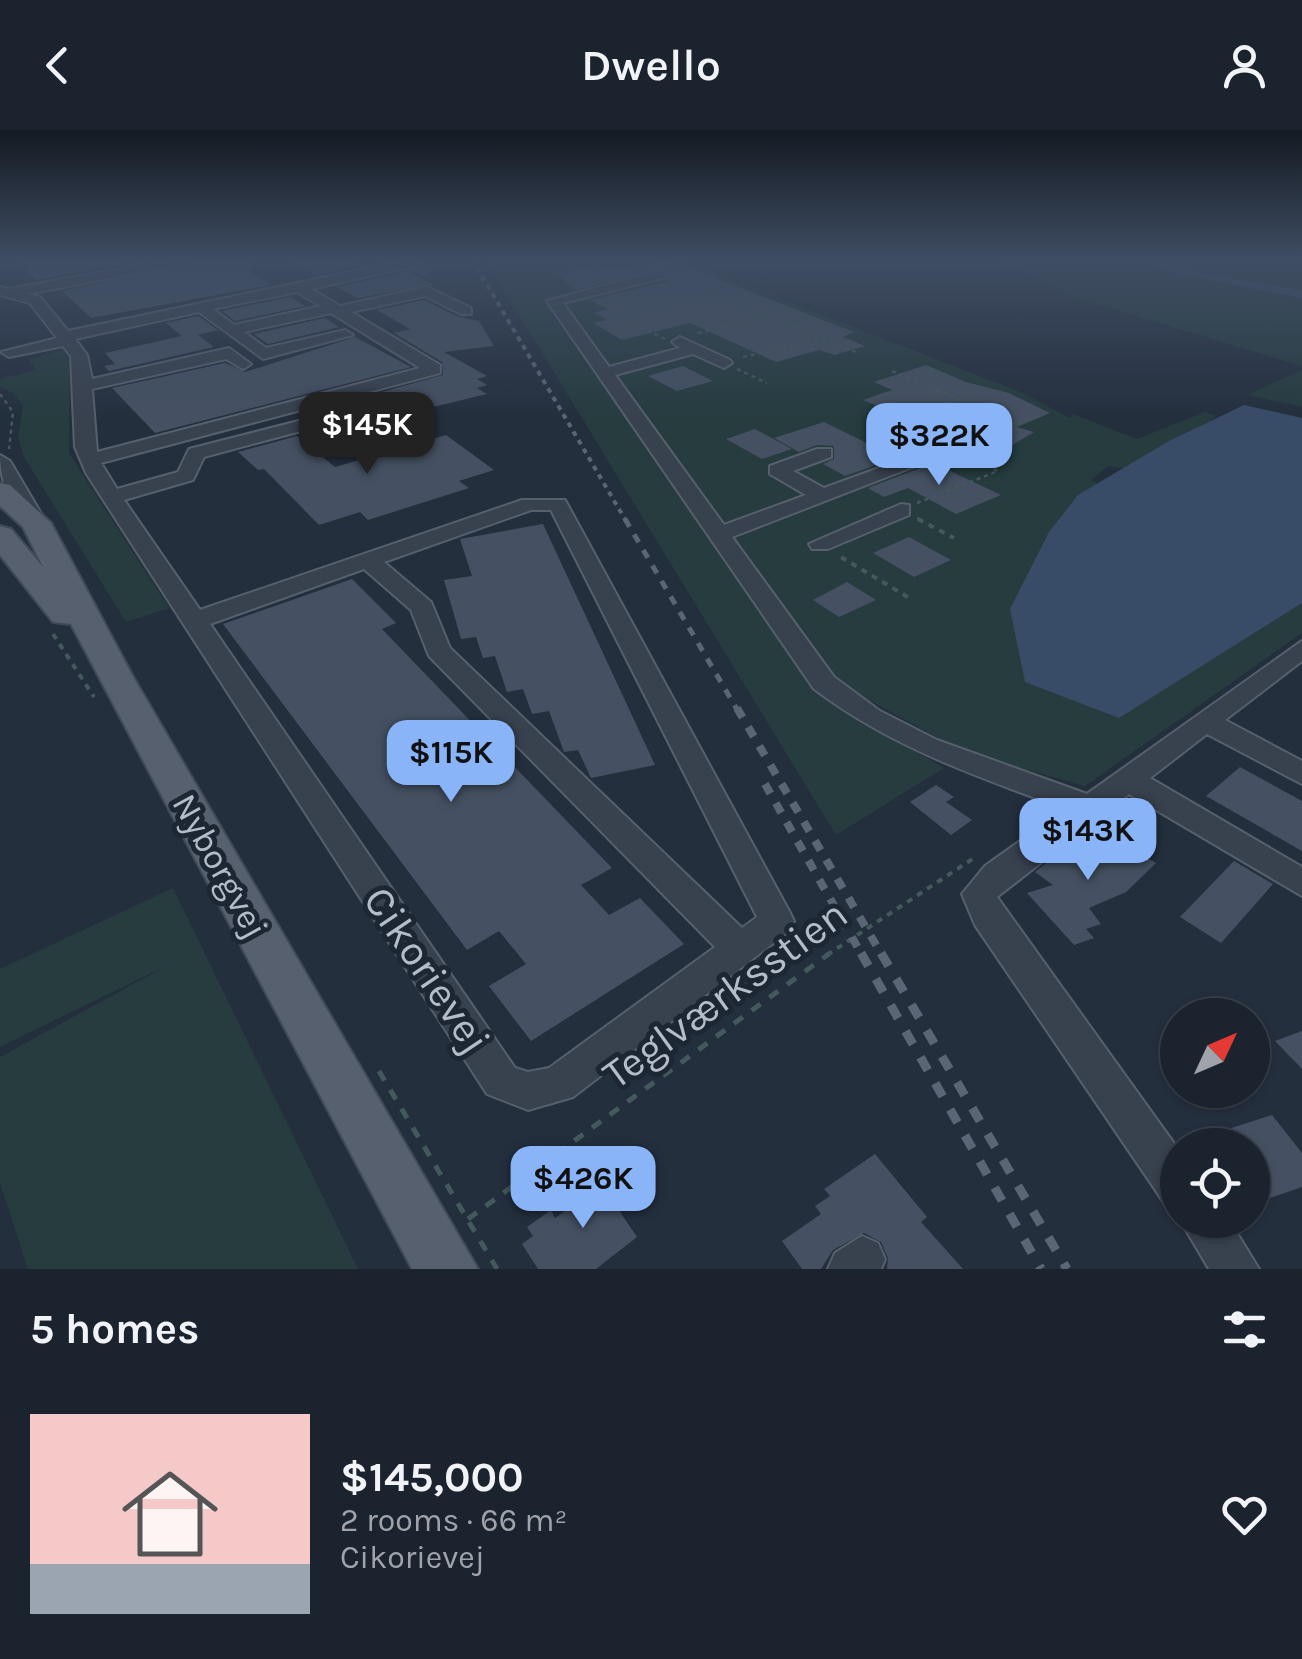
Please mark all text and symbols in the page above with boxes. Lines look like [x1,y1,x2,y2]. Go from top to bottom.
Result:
icon: back [30,38,85,93]
icon: person [1217,38,1272,93]
text: Dwello [581,39,721,91]
pin: $145K [297,392,437,477]
pin: $322K [869,403,1009,488]
text: $145K [321,406,413,443]
text: $322K [888,417,990,454]
pin: $115K [381,720,521,805]
text: $115K [409,734,493,771]
street label: Nyborgvej [164,787,276,945]
pin: $143K [1018,798,1158,883]
text: $143K [1041,812,1135,849]
street label: Cikorievej [353,877,501,1063]
street label: Teglværksstien [593,889,857,1099]
north arrow [1160,998,1270,1108]
map controls [1160,998,1270,1238]
button: locate [1160,1128,1270,1238]
pin: $426K [513,1146,653,1231]
text: $426K [533,1160,633,1197]
icon: filters [1217,1302,1272,1357]
text: 5 homes [30,1304,199,1354]
text: $145,000 [340,1452,524,1502]
icon: home [110,1454,230,1574]
icon: heart [1217,1487,1272,1542]
text: 2 rooms · 66 m² [340,1502,567,1539]
text: Cikorievej [340,1539,485,1576]

